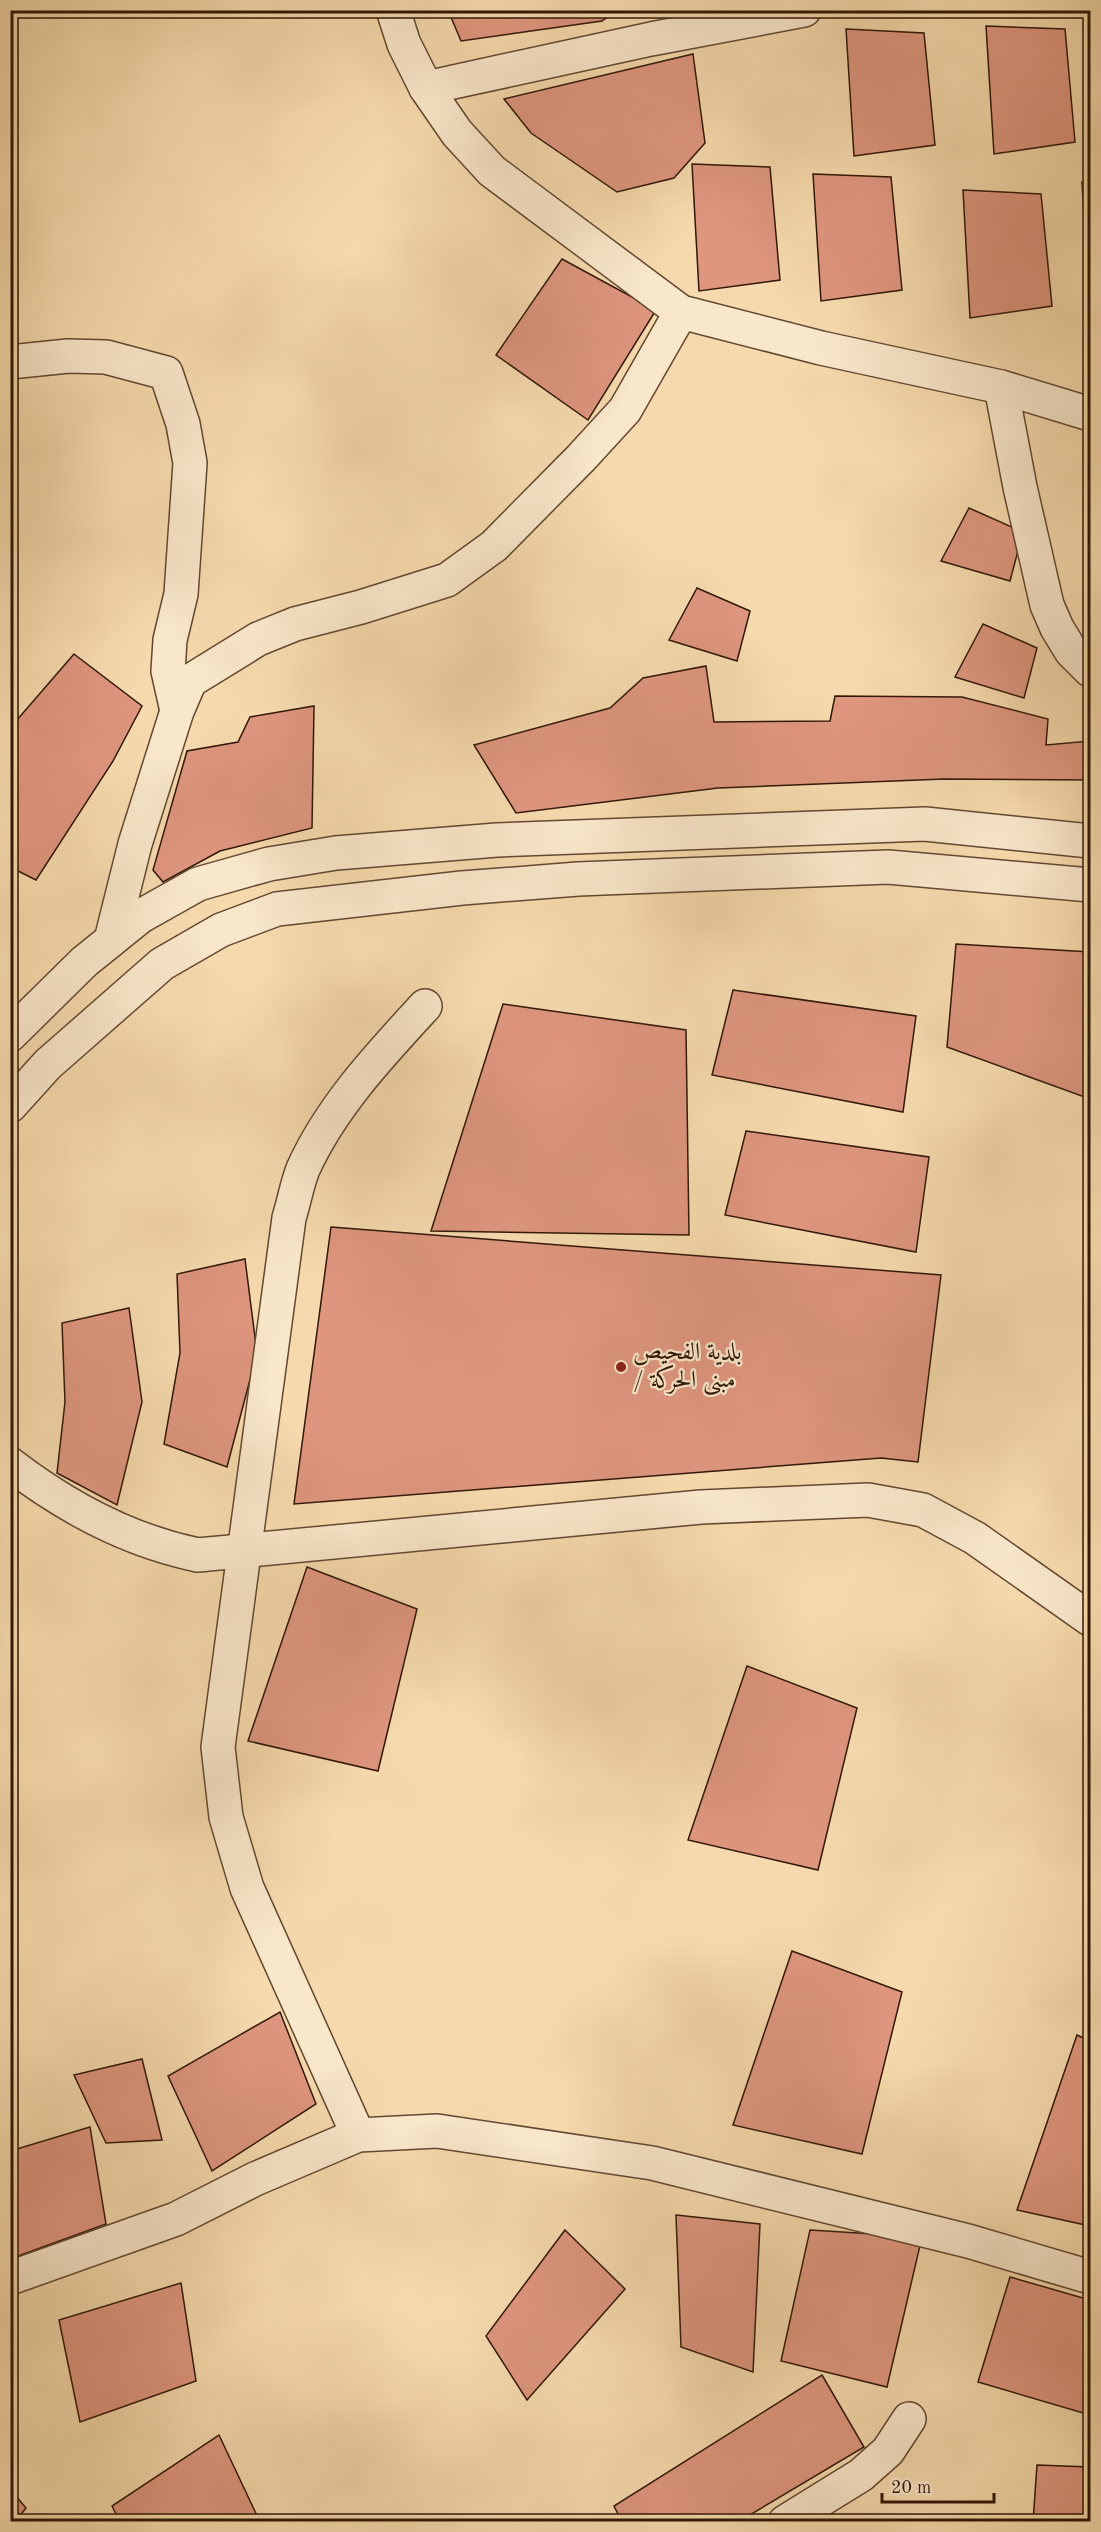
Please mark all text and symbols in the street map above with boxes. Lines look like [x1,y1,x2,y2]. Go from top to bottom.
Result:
place label: بلدية الفحيص / مبنى الحركة [633,1341,741,1396]
marker: بلدية الفحيص / مبنى الحركة [614,1360,628,1374]
scale bar [882,2466,994,2504]
text: 20 m [891,2479,931,2497]

